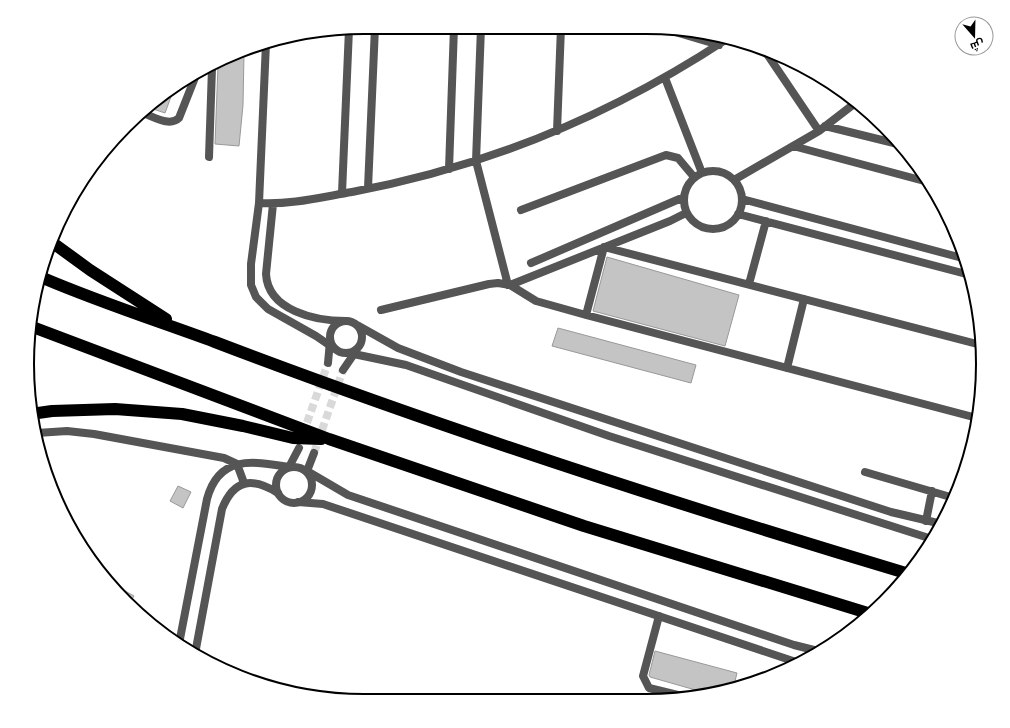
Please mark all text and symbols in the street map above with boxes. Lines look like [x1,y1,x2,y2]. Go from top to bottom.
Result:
north arrow [954,16,994,56]
text: ش [968,36,986,54]

